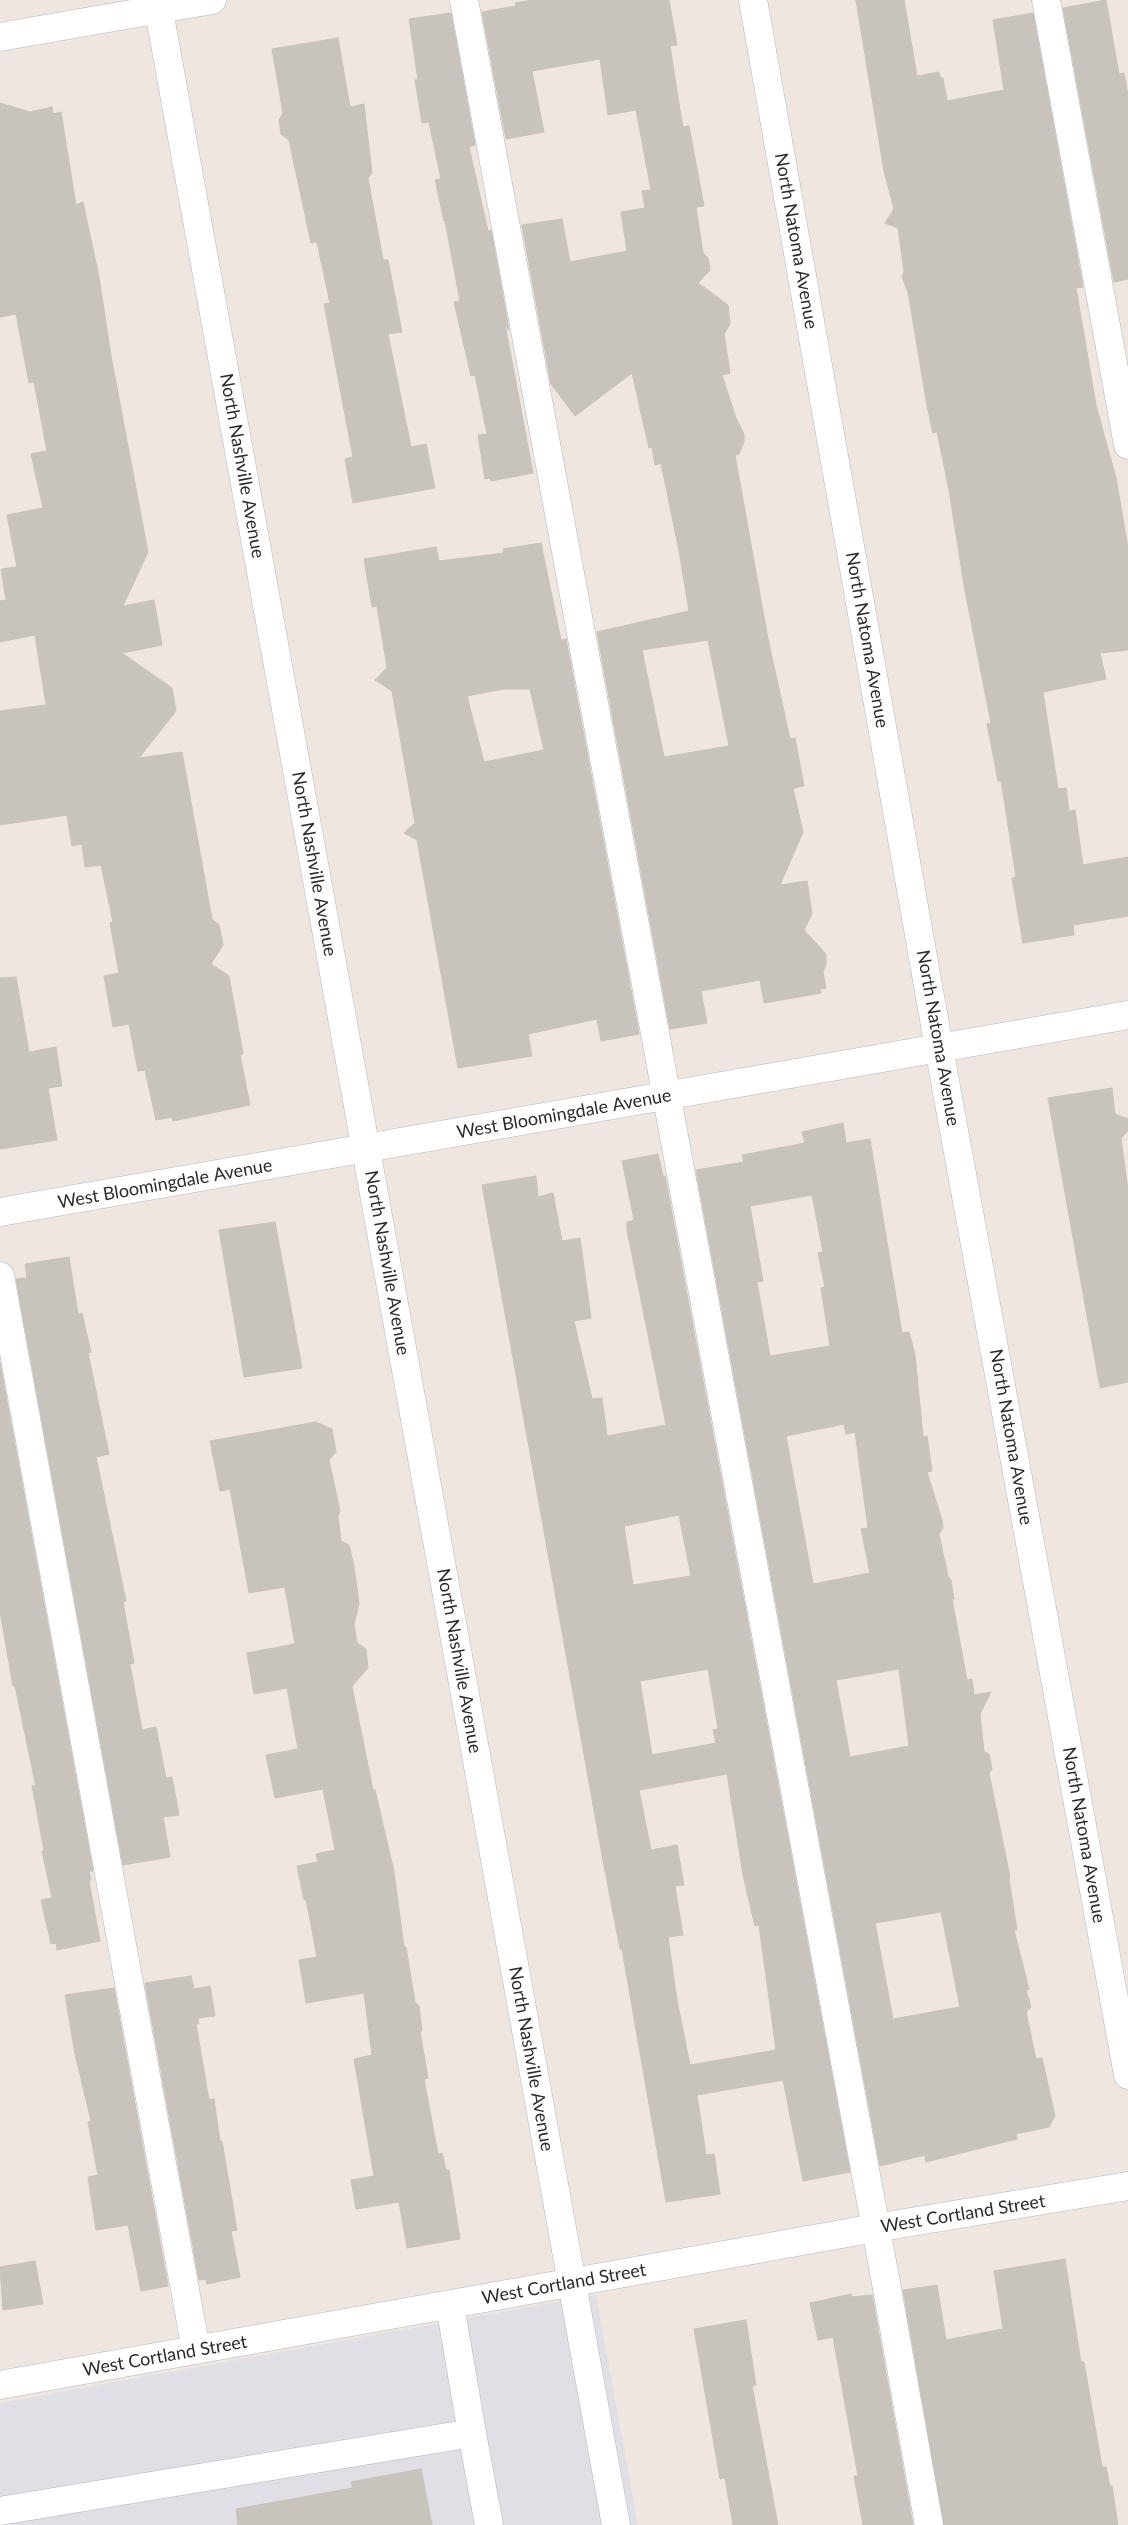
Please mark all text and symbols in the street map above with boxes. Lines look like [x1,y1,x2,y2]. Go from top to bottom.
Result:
street label: North Natoma Avenue [770,151,822,331]
street label: North Nashville Avenue [215,372,269,560]
street label: North Natoma Avenue [841,550,893,730]
street label: North Nashville Avenue [287,770,341,958]
street label: North Natoma Avenue [912,948,964,1128]
street label: West Bloomingdale Avenue [455,1084,673,1144]
street label: West Bloomingdale Avenue [56,1154,274,1214]
street label: North Nashville Avenue [360,1169,414,1357]
street label: North Natoma Avenue [985,1347,1037,1527]
street label: North Nashville Avenue [432,1567,486,1755]
street label: North Natoma Avenue [1058,1745,1110,1925]
street label: North Nashville Avenue [504,1965,558,2153]
street label: West Cortland Street [879,2190,1047,2238]
street label: West Cortland Street [480,2259,648,2309]
street label: West Cortland Street [81,2331,249,2381]

